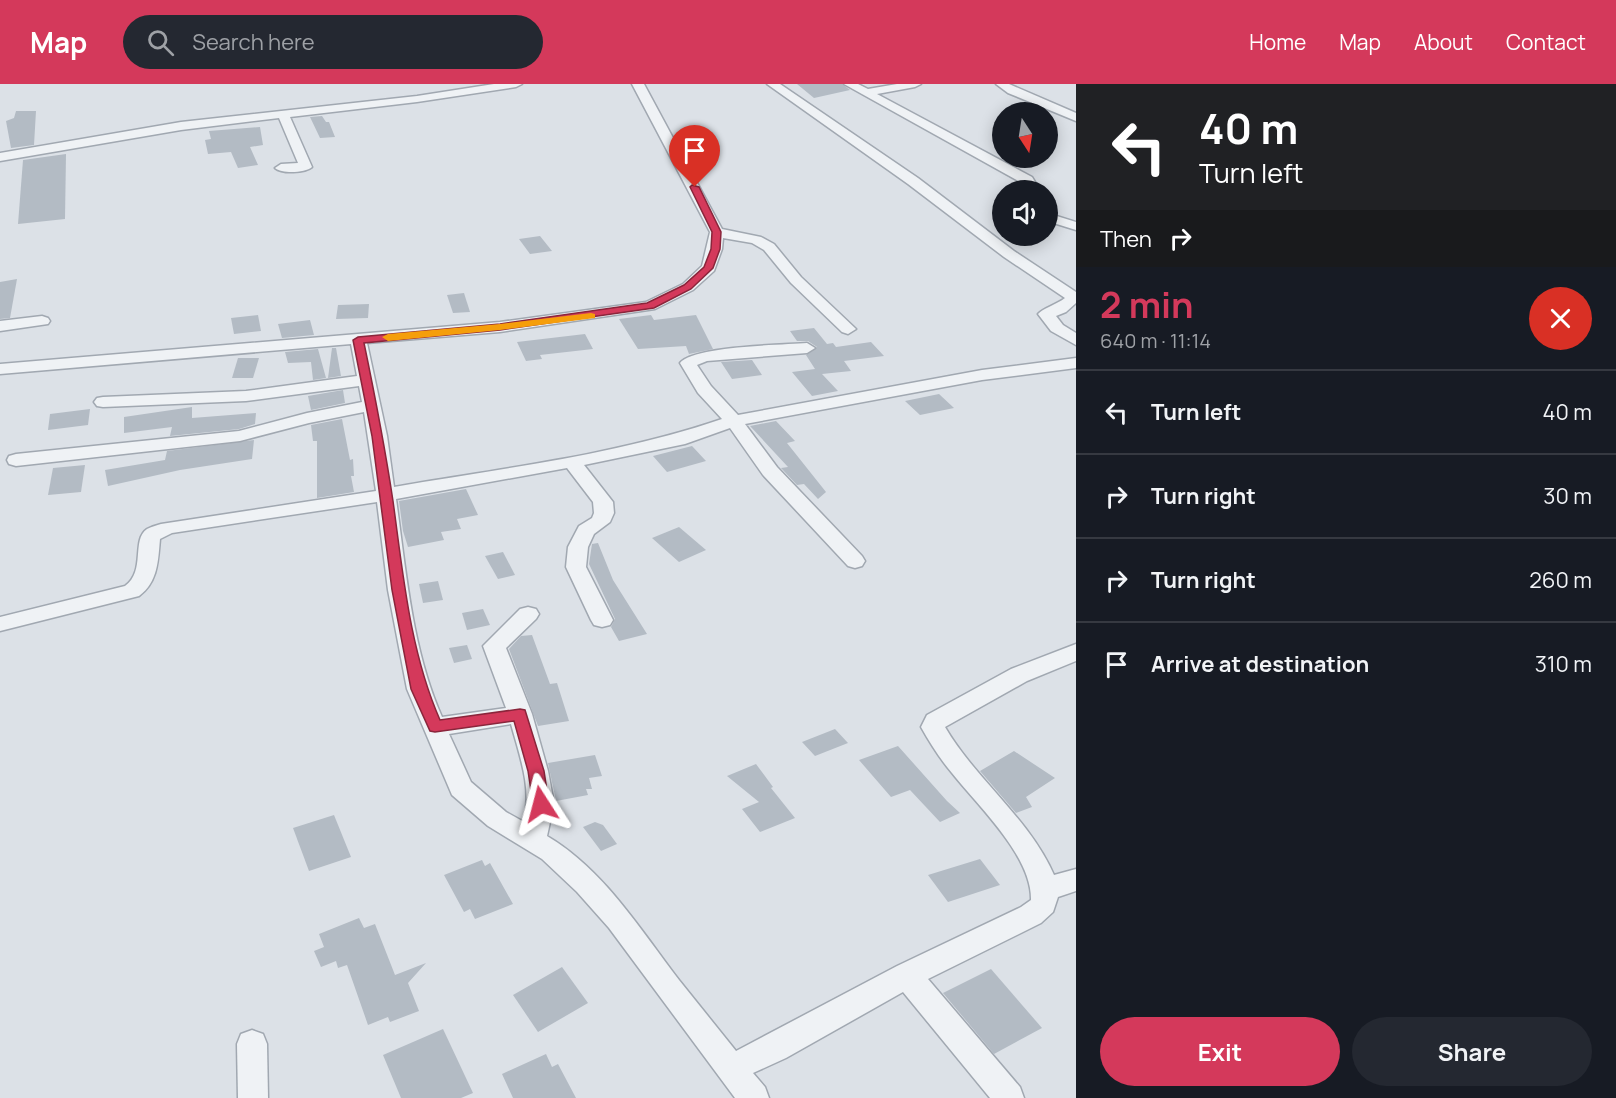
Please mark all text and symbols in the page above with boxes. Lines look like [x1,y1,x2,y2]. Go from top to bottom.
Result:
search box [123,15,543,69]
text: Map [30,23,87,61]
icon: search [144,26,177,59]
text: Search here [192,27,315,57]
text: Home [1249,28,1306,56]
text: Map [1339,28,1381,56]
text: About [1414,28,1473,56]
text: Contact [1506,28,1586,56]
text: 40 m [1199,99,1298,157]
north arrow [992,102,1058,168]
map controls [992,102,1058,246]
icon: left [1100,108,1178,186]
pin [669,125,720,187]
icon: arrive [678,134,711,167]
text: Turn left [1199,154,1303,191]
button: sound [992,180,1058,246]
icon: right [1164,222,1197,255]
text: Then [1100,224,1152,254]
text: 2 min [1100,280,1194,329]
button: close [1529,287,1592,350]
text: 640 m · 11:14 [1100,327,1211,354]
icon: left [1100,396,1133,429]
text: Turn left [1151,397,1241,427]
text: 40 m [1543,397,1592,427]
icon: right [1100,480,1133,513]
text: Turn right [1151,481,1256,511]
text: 30 m [1543,481,1592,511]
icon: right [1100,564,1133,597]
text: Turn right [1151,565,1256,595]
text: 260 m [1529,565,1592,595]
icon: arrive [1100,648,1133,681]
text: Arrive at destination [1151,649,1369,679]
text: 310 m [1535,649,1592,679]
position arrow [509,772,573,836]
button: Exit [1100,1017,1340,1086]
button: Share [1352,1017,1592,1086]

